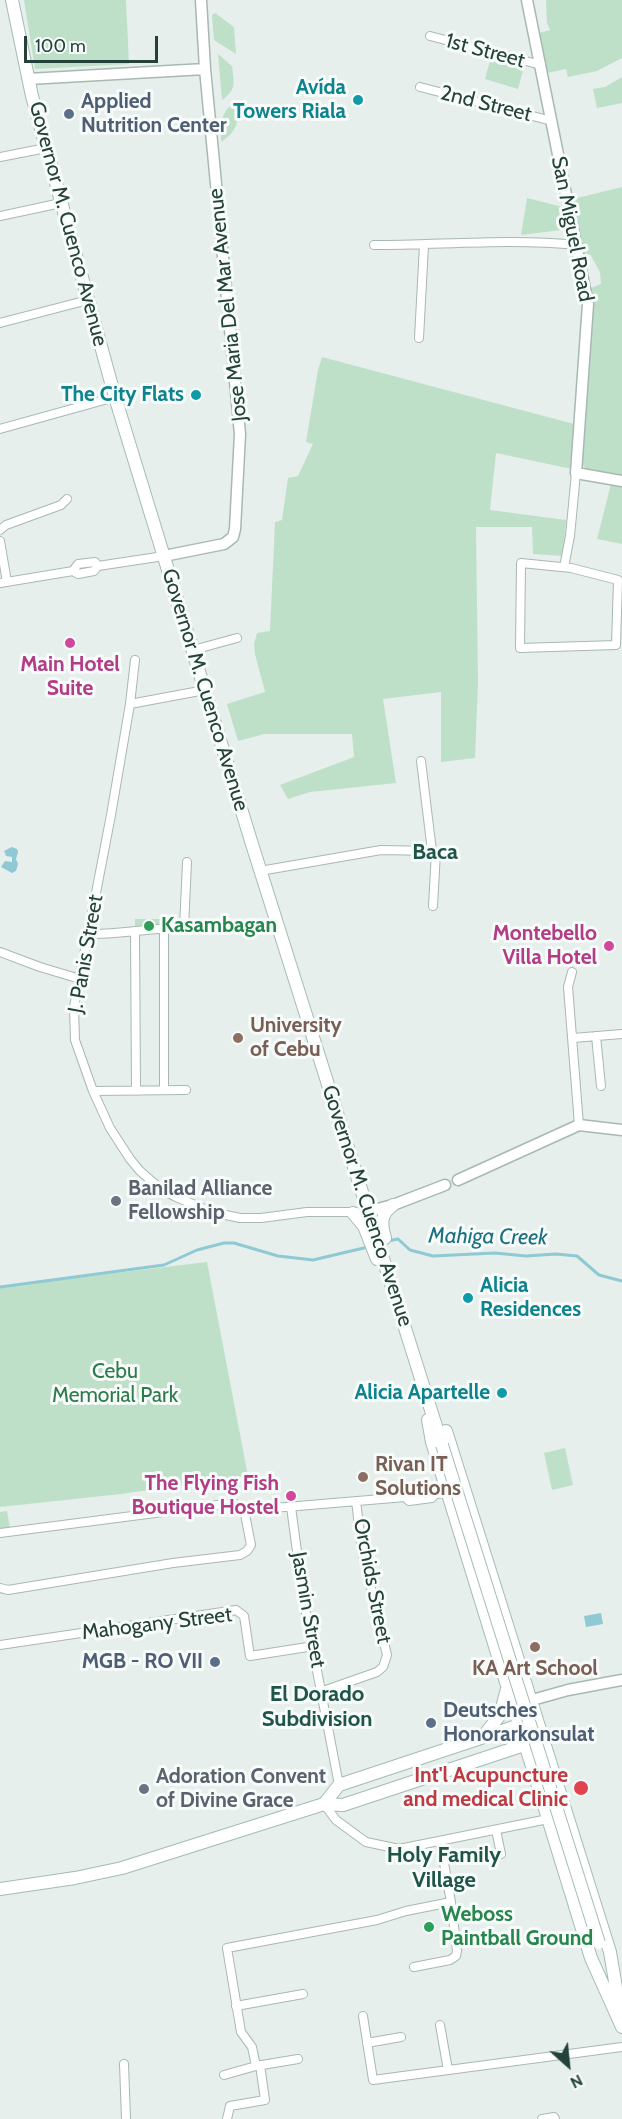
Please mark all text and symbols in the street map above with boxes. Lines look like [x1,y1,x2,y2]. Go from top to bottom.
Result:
scale bar [27,24,160,62]
street label: 1st Street [442,28,528,74]
text: 100 m [35,35,86,57]
place label: Avída Towers Riala [233,75,346,125]
street label: 2nd Street [438,81,534,127]
place label: Applied Nutrition Center [81,89,227,139]
marker: Avída Towers Riala [351,93,365,107]
street label: Governor M. Cuenco Avenue [23,99,113,349]
marker: Applied Nutrition Center [62,107,76,121]
street label: San Miguel Road [546,154,598,304]
street label: Jose Maria Del Mar Avenue [203,187,253,423]
place label: The City Flats [61,382,184,408]
marker: The City Flats [189,388,203,402]
street label: Governor M. Cuenco Avenue [156,566,254,814]
marker: Main Hotel Suite [63,636,77,650]
place label: Main Hotel Suite [20,652,120,702]
district label: Baca [412,840,458,866]
street label: J. Panis Street [63,893,109,1015]
place label: Kasambagan [161,913,277,939]
marker: Kasambagan [142,919,156,933]
place label: Montebello Villa Hotel [493,921,597,971]
marker: Montebello Villa Hotel [602,939,616,953]
place label: University of Cebu [250,1013,342,1063]
marker: University of Cebu [231,1031,245,1045]
street label: Governor M. Cuenco Avenue [316,1082,418,1330]
place label: Banilad Alliance Fellowship [128,1176,272,1226]
marker: Banilad Alliance Fellowship [109,1194,123,1208]
water label: Mahiga Creek [428,1223,548,1251]
place label: Alicia Residences [480,1273,581,1323]
marker: Alicia Residences [461,1291,475,1305]
park label: Cebu Memorial Park [52,1359,178,1409]
place label: Alicia Apartelle [354,1380,490,1406]
marker: Alicia Apartelle [495,1386,509,1400]
place label: Rivan IT Solutions [375,1452,461,1502]
marker: Rivan IT Solutions [356,1470,370,1484]
place label: The Flying Fish Boutique Hostel [131,1471,279,1521]
marker: The Flying Fish Boutique Hostel [284,1489,298,1503]
street label: Orchids Street [348,1516,396,1646]
street label: Jasmin Street [285,1550,331,1670]
street label: Mahogany Street [80,1602,234,1646]
marker: KA Art School [528,1640,542,1654]
place label: MGB - RO VII [82,1649,203,1675]
marker: MGB - RO VII [208,1655,222,1669]
place label: KA Art School [472,1656,598,1682]
district label: El Dorado Subdivision [262,1682,372,1734]
place label: Deutsches Honorarkonsulat [443,1698,595,1748]
marker: Deutsches Honorarkonsulat [424,1716,438,1730]
place label: Int'l Acupuncture and medical Clinic [403,1763,568,1813]
place label: Adoration Convent of Divine Grace [156,1764,326,1814]
marker: Int'l Acupuncture and medical Clinic [572,1779,590,1797]
marker: Adoration Convent of Divine Grace [137,1782,151,1796]
district label: Holy Family Village [387,1843,501,1894]
place label: Weboss Paintball Ground [441,1902,593,1952]
marker: Weboss Paintball Ground [422,1920,436,1934]
north arrow [538,2035,598,2095]
text: N [567,2070,586,2093]

